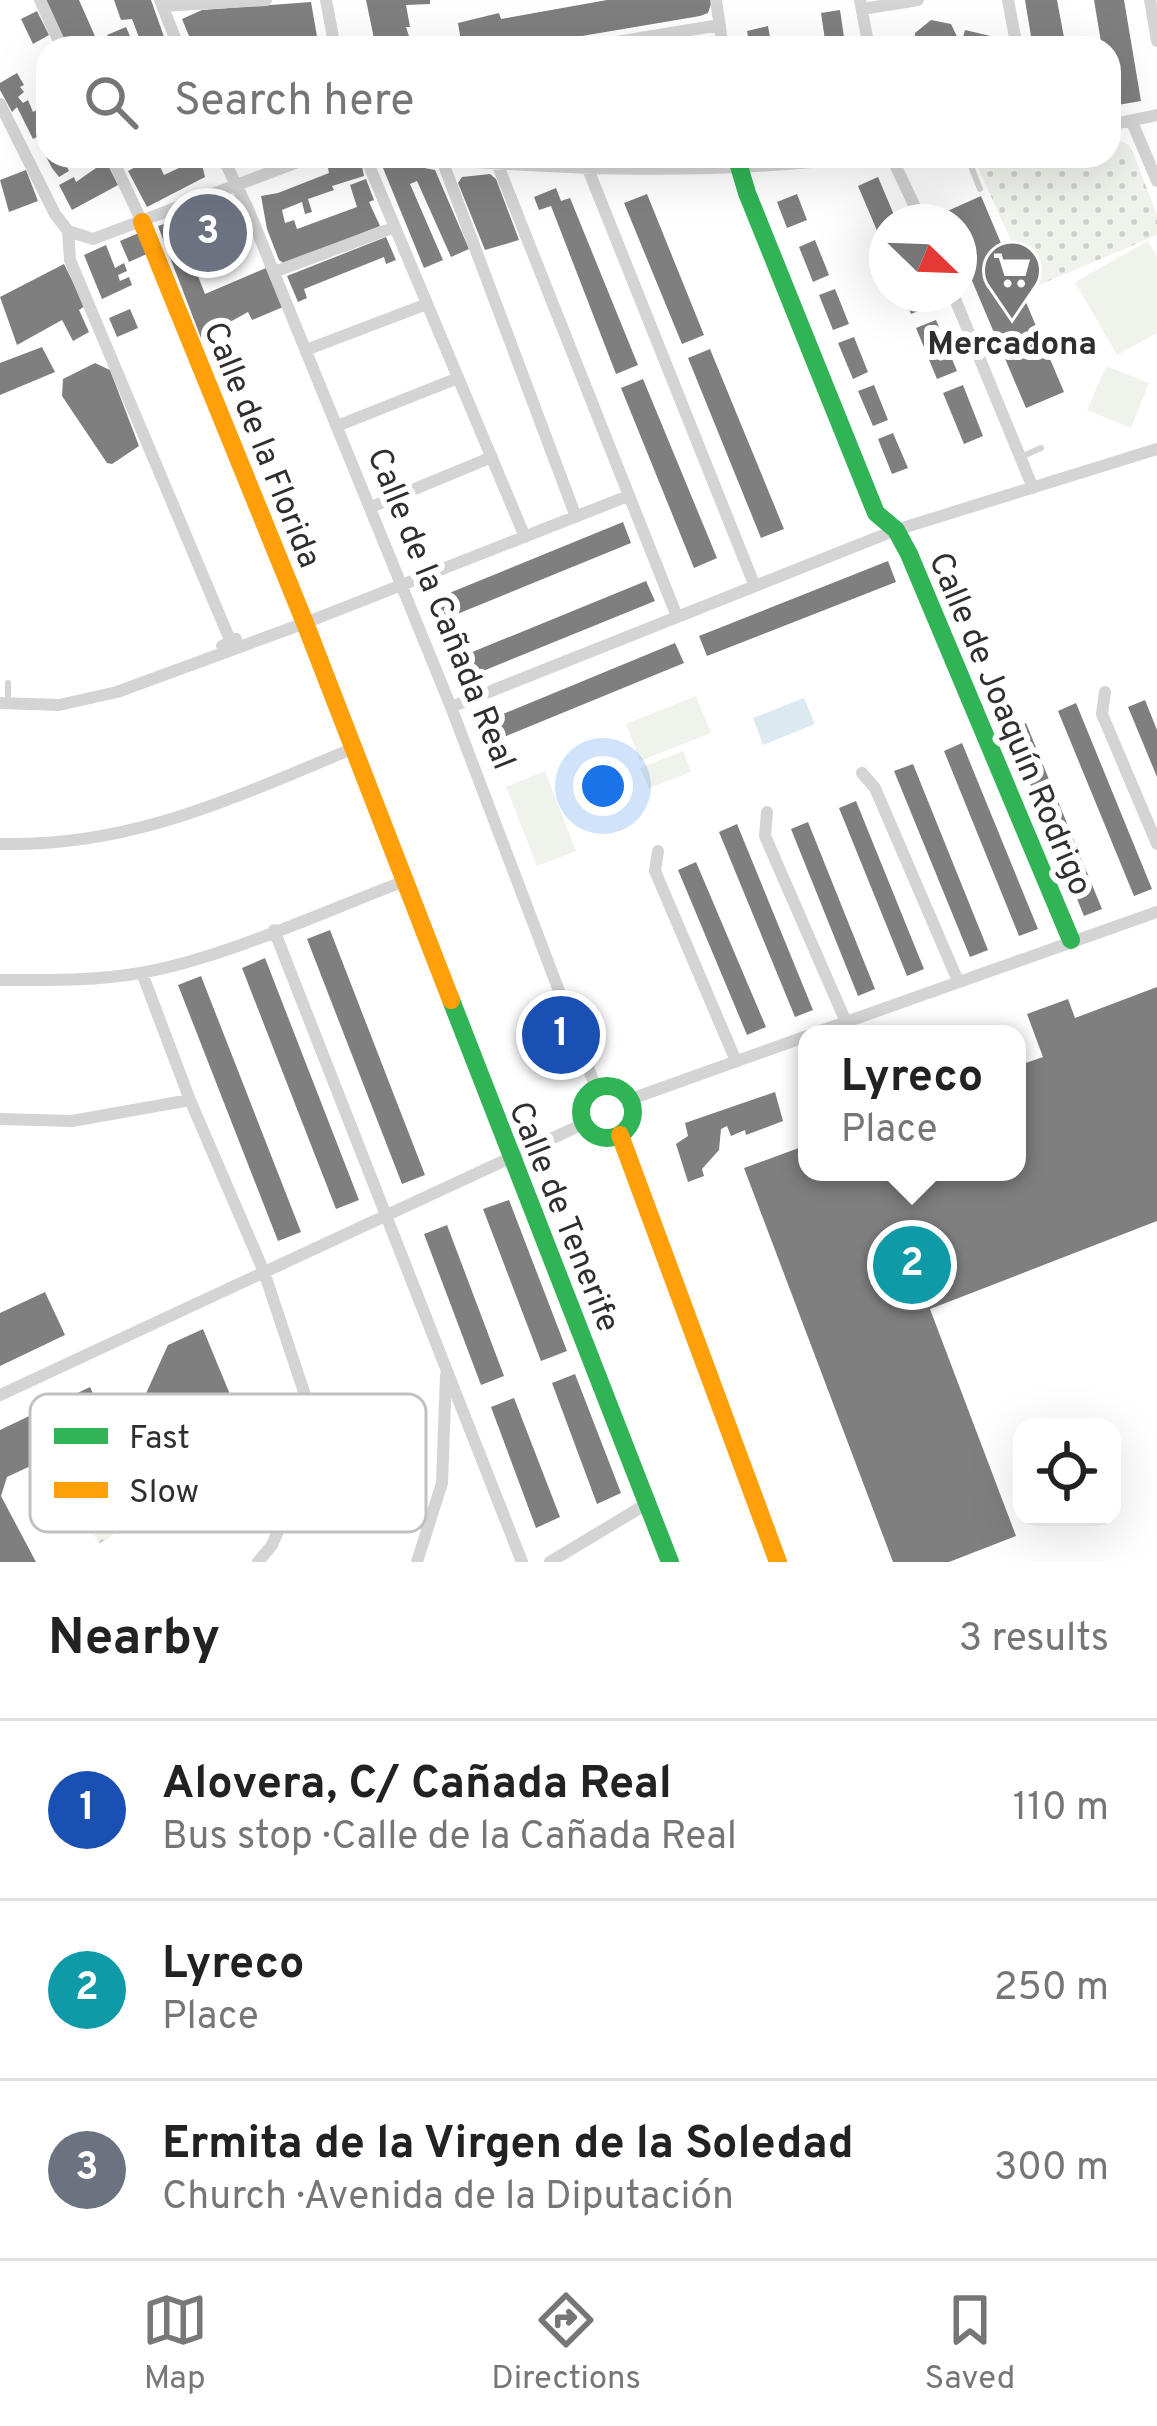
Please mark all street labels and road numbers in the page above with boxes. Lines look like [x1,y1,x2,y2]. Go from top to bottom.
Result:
street label: Calle de la Florida [192,316,329,575]
street label: Calle de la Cañada Real [356,442,523,777]
street label: Calle de Joaquín Rodrigo [917,547,1100,902]
street label: Calle de Tenerife [497,1096,628,1339]

